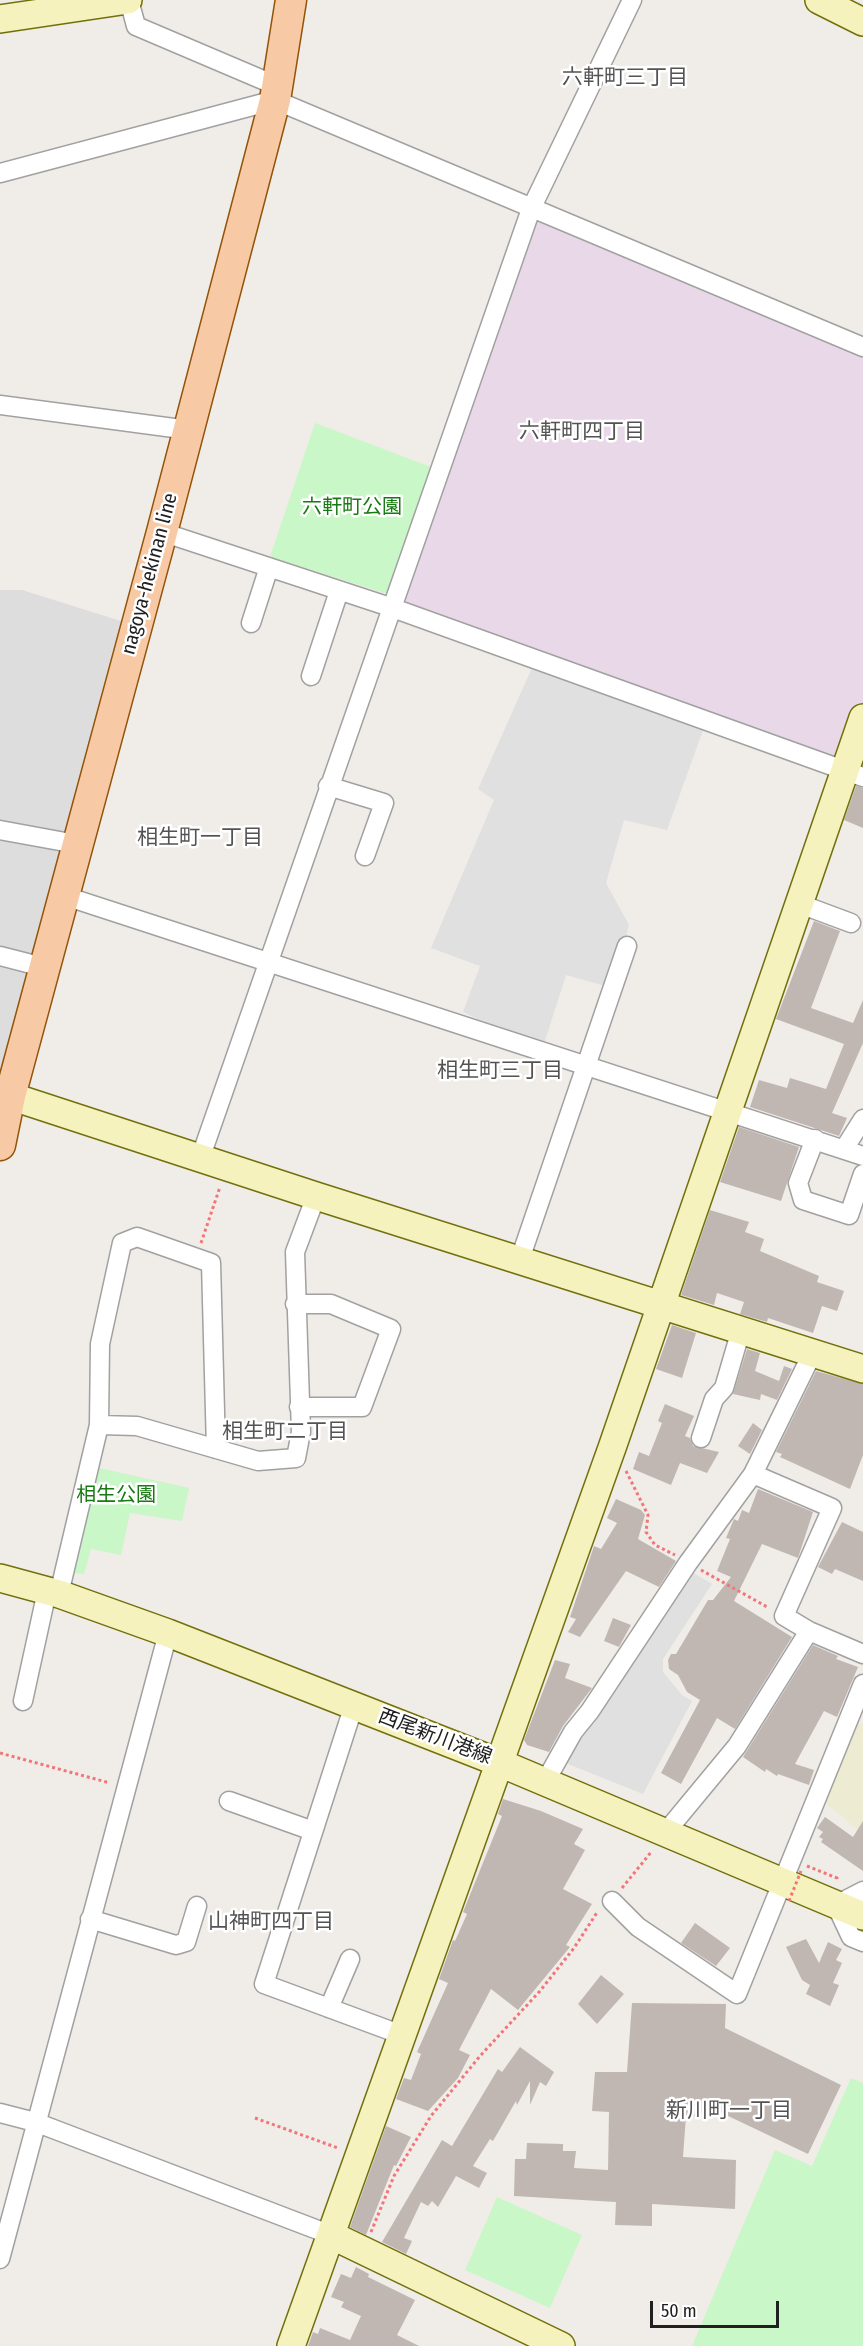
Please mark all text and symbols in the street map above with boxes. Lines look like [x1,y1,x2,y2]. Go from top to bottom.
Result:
district label: 六軒町三丁目 [562,65,688,91]
district label: 六軒町四丁目 [519,419,645,445]
street label: nagoya-hekinan line [117,491,183,657]
park label: 六軒町公園 [302,495,402,519]
district label: 相生町一丁目 [137,825,263,851]
district label: 相生町三丁目 [437,1058,563,1084]
district label: 相生町二丁目 [222,1419,348,1445]
park label: 相生公園 [76,1483,156,1507]
street label: 西尾新川港線 [375,1704,495,1770]
district label: 山神町四丁目 [208,1909,334,1935]
district label: 新川町一丁目 [666,2098,792,2124]
scale bar [653,2289,782,2327]
text: 50 m [661,2300,697,2322]

